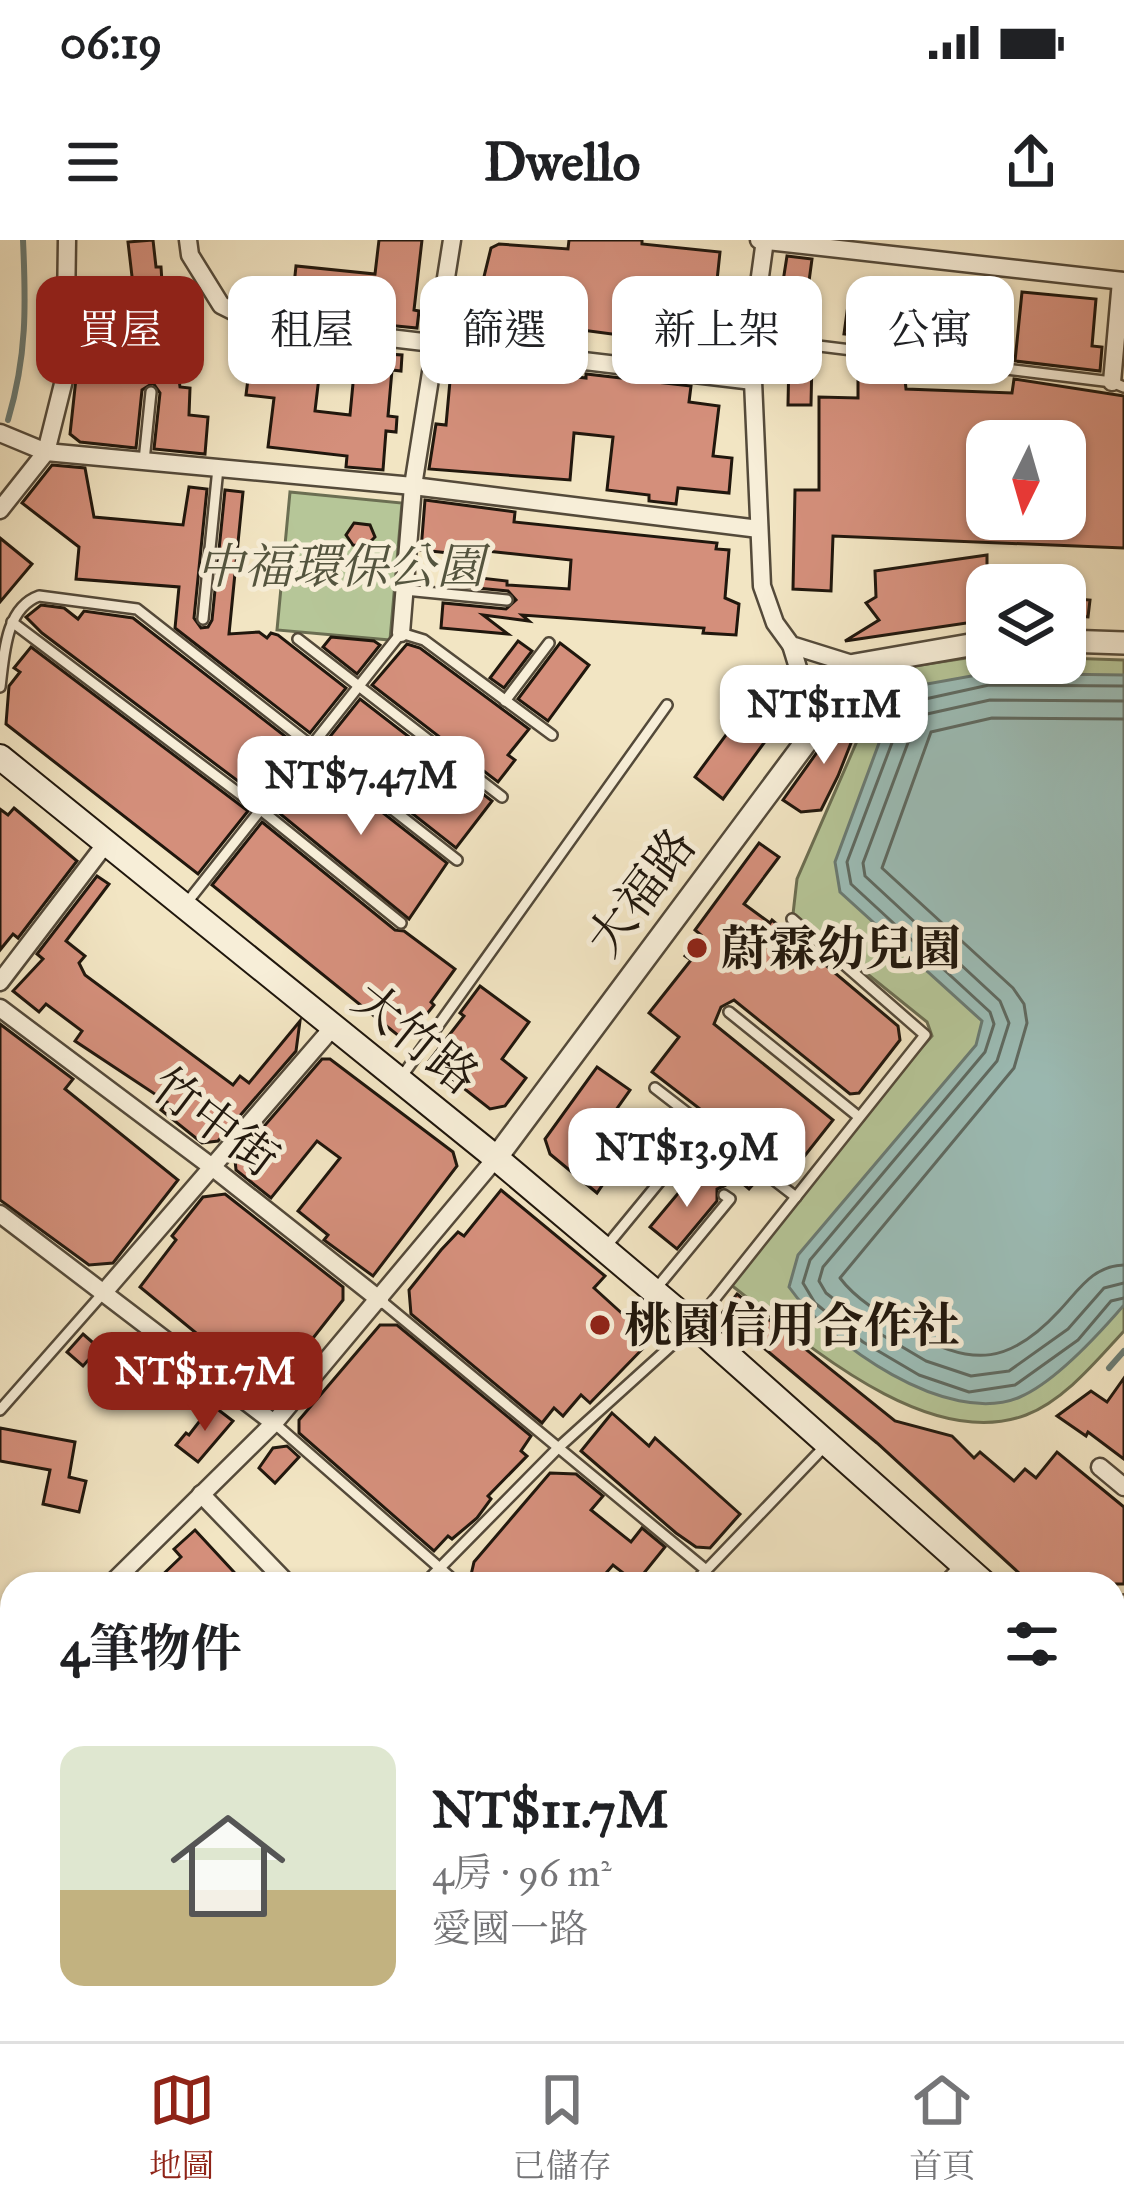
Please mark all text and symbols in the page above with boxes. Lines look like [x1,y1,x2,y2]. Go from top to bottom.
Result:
text: 06:19 [60,15,162,70]
icon: menu [60,129,126,195]
text: Dwello [484,129,640,195]
icon: share [998,129,1064,195]
chip: 買屋 [36,276,204,384]
chip: 租屋 [228,276,396,384]
chip: 篩選 [420,276,588,384]
chip: 新上架 [612,276,822,384]
chip: 公寓 [846,276,1014,384]
north arrow [966,420,1086,540]
map controls [966,420,1086,684]
park label: 中福環保公園 [196,537,491,596]
button: layers [966,564,1086,684]
pin: NT$11M [726,665,922,767]
text: NT$11M [747,680,901,728]
pin: NT$7.47M [237,736,485,838]
text: NT$7.47M [264,751,458,799]
street label: 大福路 [574,817,708,967]
place label: 蔚霖幼兒園 [721,919,961,978]
marker: 蔚霖幼兒園 [684,935,710,961]
street label: 大竹路 [341,970,491,1106]
street label: 竹中街 [140,1055,290,1189]
pin: NT$13.9M [563,1108,811,1210]
text: NT$13.9M [595,1123,779,1171]
place label: 桃園信用合作社 [624,1296,960,1355]
marker: 桃園信用合作社 [587,1312,613,1338]
pin: NT$11.7M [81,1332,329,1434]
text: NT$11.7M [115,1347,295,1395]
icon: filters [999,1611,1065,1677]
text: 4筆物件 [60,1618,241,1680]
text: NT$11.7M [432,1779,668,1841]
icon: home [156,1794,300,1938]
text: 4房 · 96 m² [432,1849,611,1897]
text: 愛國一路 [432,1905,588,1953]
tab: 地圖 [149,2067,215,2186]
tab: 已儲存 [512,2067,611,2186]
tab: 首頁 [909,2067,975,2186]

